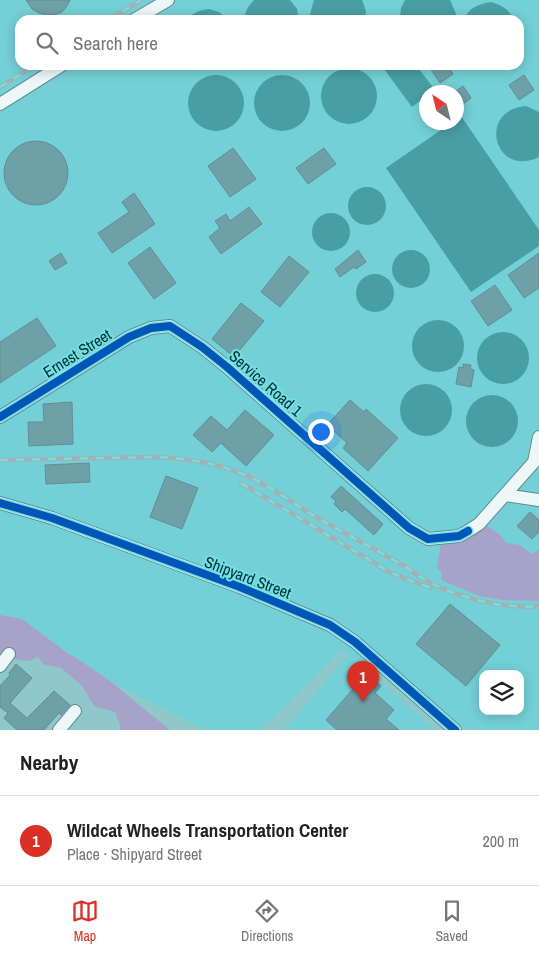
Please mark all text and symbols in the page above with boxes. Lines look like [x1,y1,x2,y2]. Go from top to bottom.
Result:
search box [15,15,524,70]
icon: search [33,29,61,57]
text: Search here [73,30,158,56]
north arrow [419,85,464,130]
street label: Ernest Street [39,323,116,383]
street label: Service Road 1 [225,345,308,421]
your location [308,419,334,445]
street label: Shipyard Street [201,550,295,604]
pin: 1 [347,661,379,702]
map controls [479,670,524,715]
button: layers [479,670,524,715]
text: Nearby [20,748,78,777]
text: Wildcat Wheels Transportation Center [67,817,348,843]
text: 1 [32,830,40,852]
text: 200 m [483,830,519,852]
text: Place · Shipyard Street [67,843,202,865]
tab: Map [71,897,99,945]
tab: Directions [241,897,293,945]
tab: Saved [435,897,468,945]

